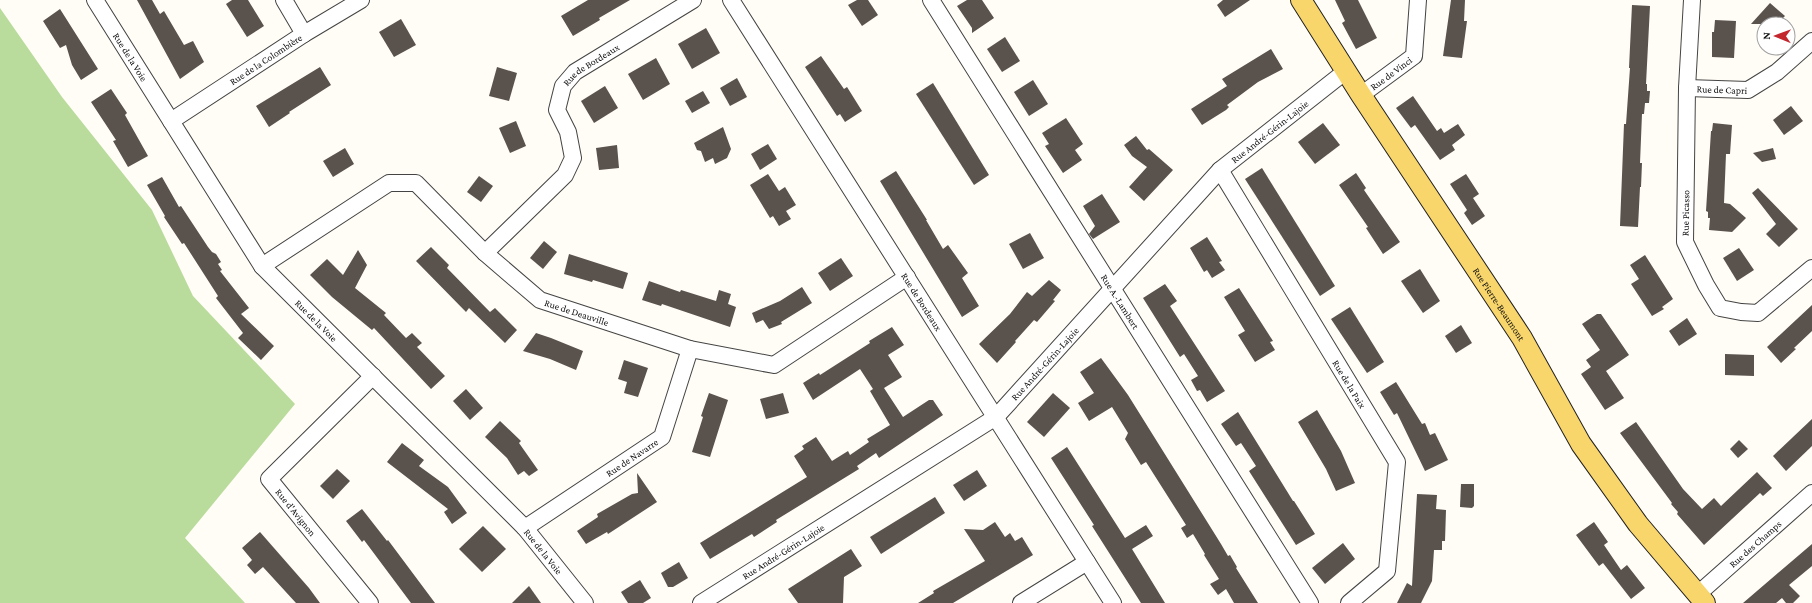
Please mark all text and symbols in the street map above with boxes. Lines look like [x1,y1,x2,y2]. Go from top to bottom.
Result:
north arrow [1756,16,1796,56]
street label: Rue de la Voie [111,31,150,84]
text: N [1760,31,1772,40]
street label: Rue de la Colombière [228,32,305,87]
street label: Rue de Bordeaux [561,41,622,88]
street label: Rue de Vinci [1368,54,1414,92]
street label: Rue de Capri [1697,83,1748,96]
street label: Rue André-Gérin-Lajoie [1229,98,1311,165]
street label: Rue Picasso [1680,190,1691,236]
street label: Rue Pierre-Beaumont [1471,265,1528,343]
street label: Rue de Bordeaux [899,271,944,333]
street label: Rue A.-Lambert [1099,272,1142,332]
street label: Rue de la Voie [293,297,340,344]
street label: Rue de Deauville [543,297,610,328]
street label: Rue André-Gérin-Lajoie [1009,325,1081,403]
street label: Rue de la Paix [1330,358,1368,410]
street label: Rue de Navarre [604,436,660,479]
street label: Rue d'Avignon [273,486,318,539]
street label: Rue des Champs [1727,518,1783,570]
street label: Rue André-Gérin-Lajoie [740,521,827,582]
street label: Rue de la Voie [522,527,565,577]

